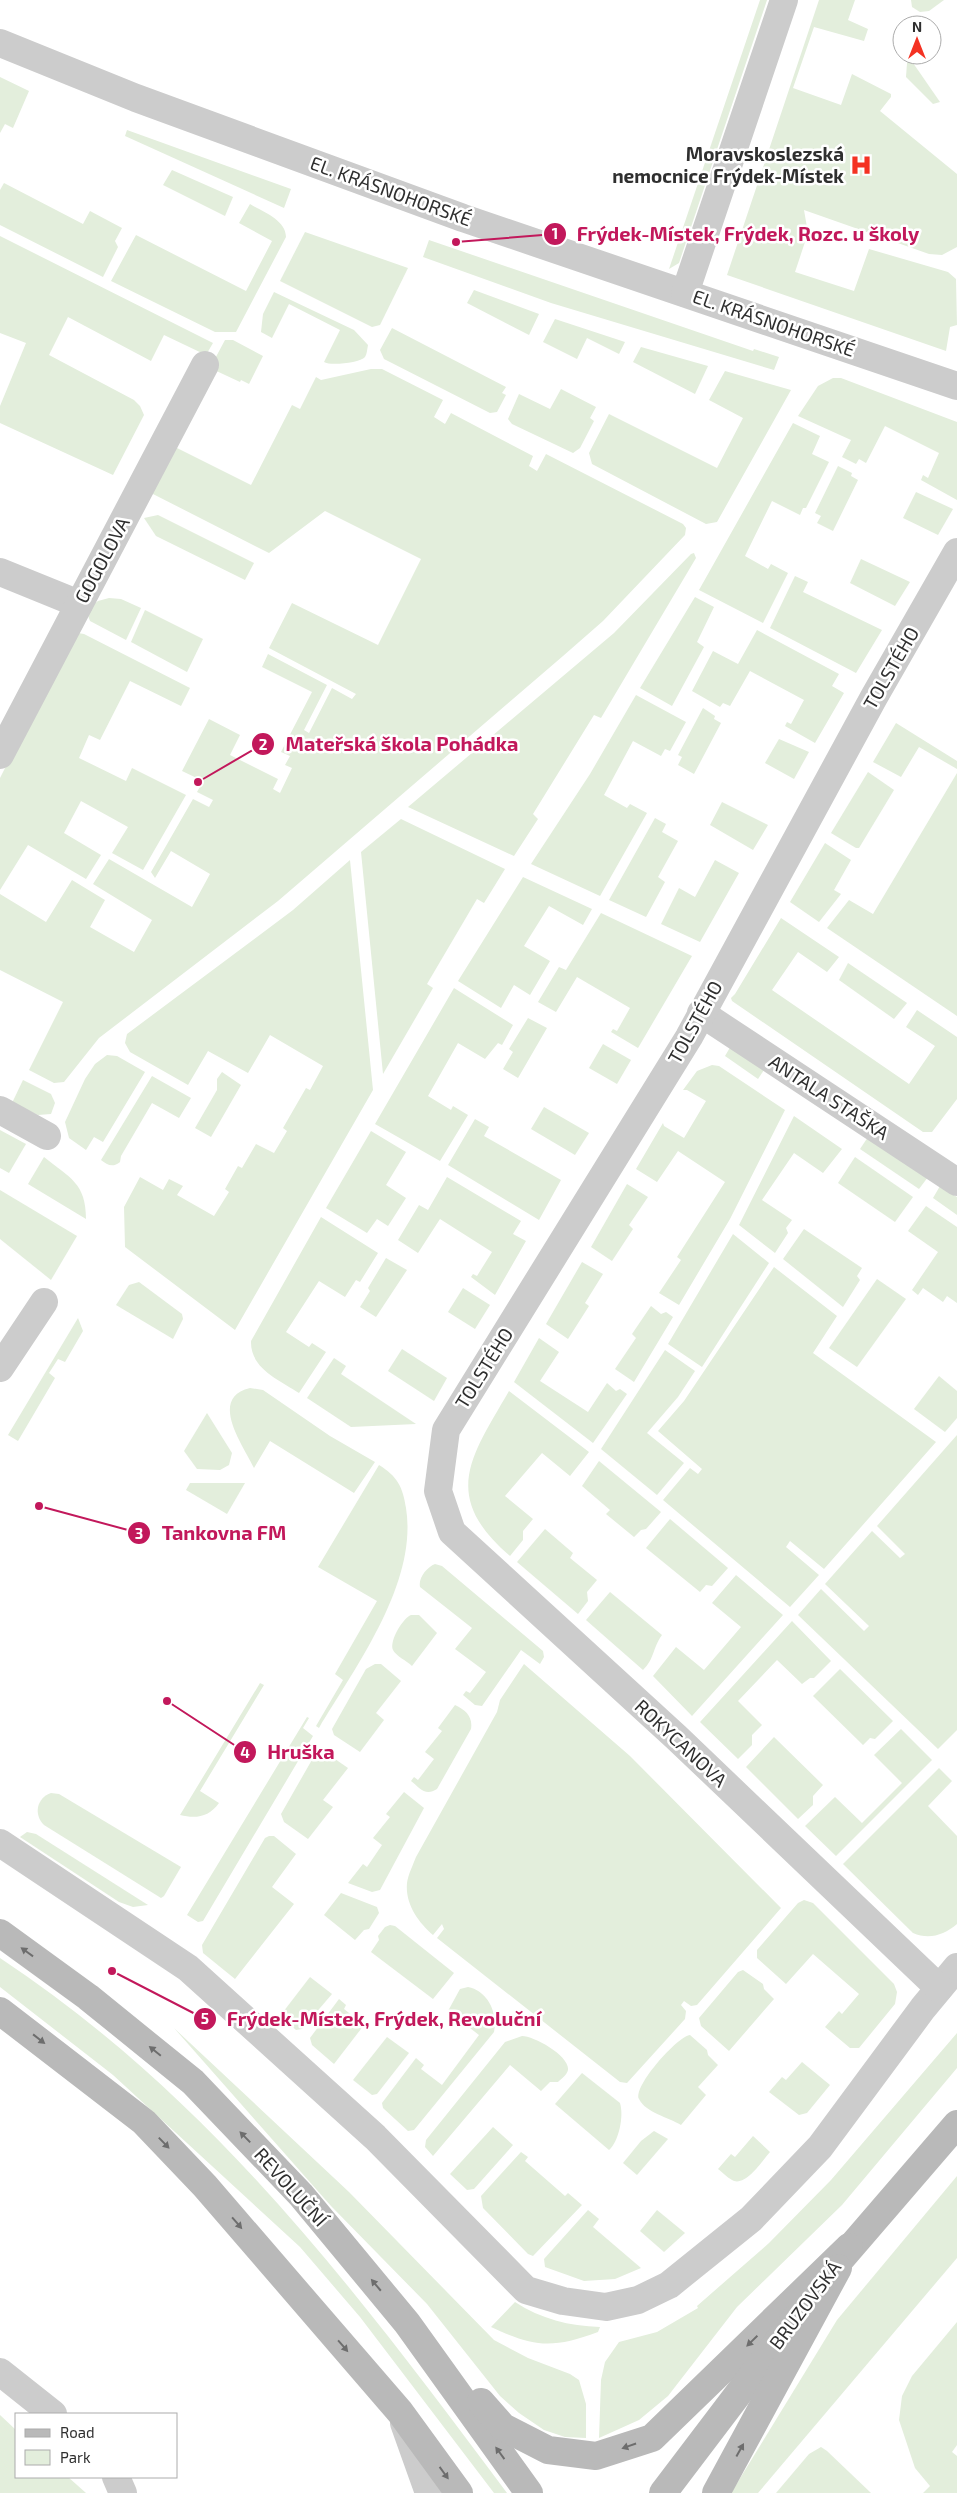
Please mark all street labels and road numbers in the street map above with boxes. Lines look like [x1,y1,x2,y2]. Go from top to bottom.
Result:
street label: EL. KRÁSNOHORSKÉ [307,151,475,230]
street label: EL. KRÁSNOHORSKÉ [690,284,858,361]
street label: GOGOLOVA [69,513,134,607]
street label: TOLSTÉHO [858,623,923,713]
street label: TOLSTÉHO [662,976,727,1067]
street label: ANTALA STAŠKA [765,1049,894,1144]
street label: TOLSTÉHO [450,1323,517,1412]
street label: ROKYCANOVA [631,1694,732,1791]
street label: REVOLUČNÍ [250,2143,333,2231]
street label: BRUZOVSKÁ [764,2256,845,2353]

